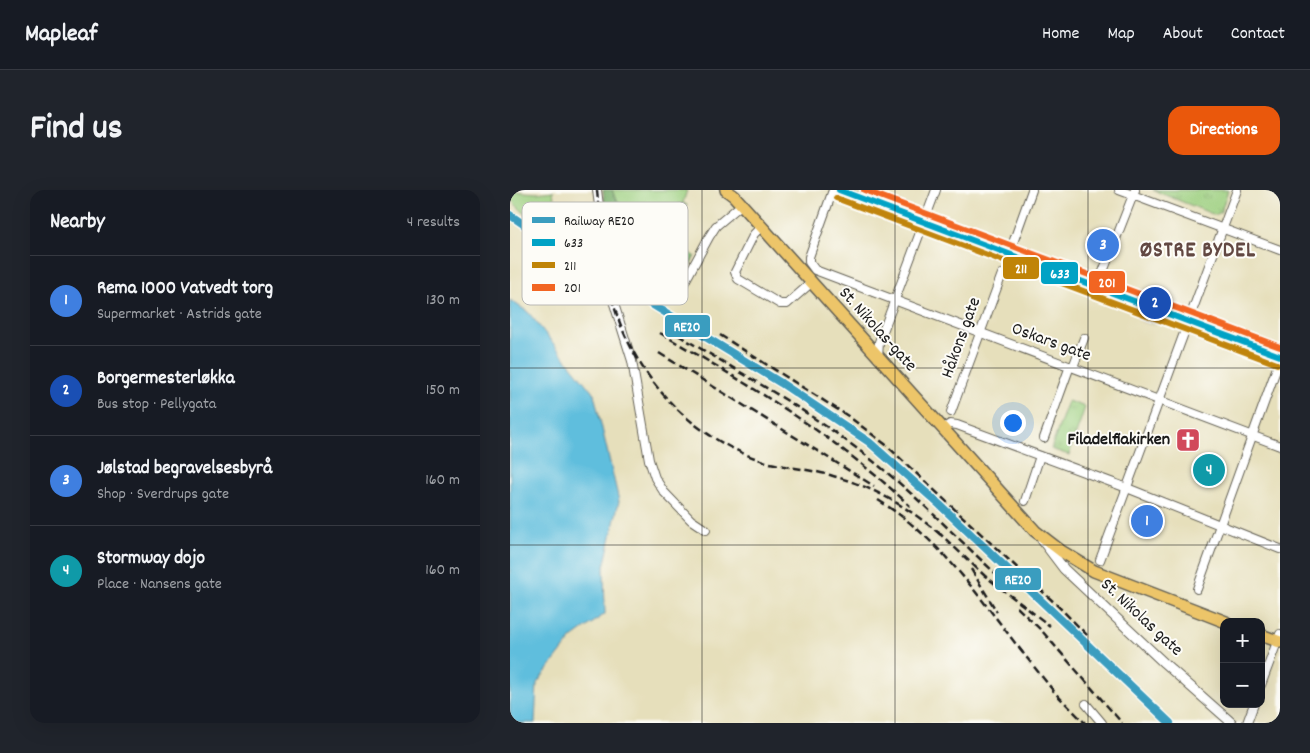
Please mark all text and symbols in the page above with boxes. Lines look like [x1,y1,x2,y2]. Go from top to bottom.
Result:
text: Mapleaf [25,18,97,52]
text: Home [1042,22,1079,47]
text: Map [1107,22,1135,47]
text: About [1163,22,1203,47]
text: Contact [1231,22,1285,47]
text: Find us [30,105,122,155]
button: Directions [1168,106,1280,155]
legend [522,202,688,305]
text: Nearby [50,208,105,238]
text: 4 results [407,211,460,234]
text: Railway RE20 [564,212,635,232]
pin: 3 [1087,226,1119,264]
text: 633 [564,234,583,254]
district label: ØSTRE BYDEL [1140,236,1256,267]
line badge: 211 [1002,256,1040,280]
text: 211 [564,257,576,277]
text: 211 [1015,260,1027,280]
line badge: 633 [1040,261,1079,285]
text: 633 [1050,265,1070,285]
line badge: 201 [1088,270,1126,294]
text: 201 [1099,274,1115,294]
text: Rema 1000 Vatvedt torg [97,276,273,303]
text: 201 [564,279,581,299]
street label: St. Nikolas-gate [832,282,922,378]
pin: 2 [1139,284,1171,322]
text: 1 [64,289,68,312]
text: 130 m [426,289,460,312]
street label: Håkons gate [936,294,988,382]
text: Supermarket · Astrids gate [97,303,262,326]
line badge: RE20 [664,314,711,338]
street label: Oskars gate [1008,317,1094,369]
text: RE20 [674,318,700,338]
text: Borgermesterløkka [97,366,235,393]
text: 2 [63,379,70,402]
text: 150 m [426,379,460,402]
text: Bus stop · Pellygata [97,393,216,416]
your location [1000,410,1026,436]
church icon: Filadelfiakirken [1175,427,1201,453]
place label: Filadelfiakirken [1068,428,1170,453]
pin: 4 [1193,451,1225,489]
text: Jølstad begravelsesbyrå [97,456,273,483]
text: 3 [62,469,70,492]
text: 160 m [425,469,460,492]
text: Shop · Sverdrups gate [97,483,229,506]
pin: 1 [1131,502,1163,540]
text: Stormway dojo [97,546,205,573]
text: 4 [63,559,69,582]
text: 160 m [425,559,460,582]
line badge: RE20 [994,567,1042,591]
text: RE20 [1005,571,1031,591]
text: Place · Nansens gate [97,573,222,596]
street label: St. Nikolas gate [1094,573,1188,663]
map controls [1220,618,1265,708]
button: + [1220,618,1265,663]
button: − [1220,663,1265,708]

